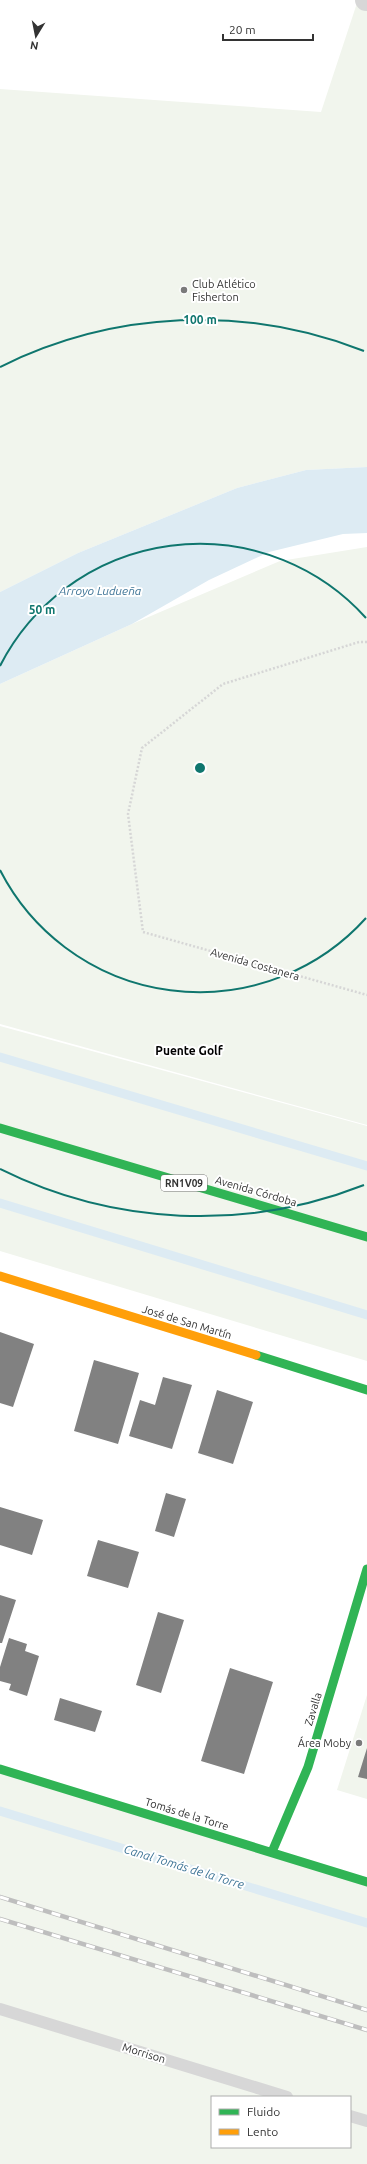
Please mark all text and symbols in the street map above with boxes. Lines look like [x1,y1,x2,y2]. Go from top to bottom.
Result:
north arrow [16,16,56,56]
scale bar [223,16,313,42]
text: 20 m [229,23,256,36]
text: N [29,39,39,52]
place label: Club Atlético Fisherton [192,278,256,303]
marker: Club Atlético Fisherton [179,285,189,295]
text: 100 m [183,313,217,326]
water label: Arroyo Ludueña [58,584,142,597]
text: 50 m [29,603,55,616]
centre of rings [193,761,207,775]
street label: Avenida Costanera [209,946,301,982]
district label: Puente Golf [155,1044,224,1057]
street label: Avenida Córdoba [214,1174,298,1208]
road number: RN1V09 [161,1175,207,1191]
street label: José de San Martín [141,1303,233,1341]
street label: Zavalla [302,1691,324,1727]
place label: Área Moby [298,1736,352,1749]
marker: Área Moby [354,1738,364,1748]
street label: Tomás de la Torre [144,1796,230,1832]
water label: Canal Tomás de la Torre [122,1842,246,1891]
street label: Morrison [121,2041,167,2065]
legend [211,2096,351,2148]
text: Fluido [247,2105,280,2118]
text: Lento [247,2125,278,2138]

